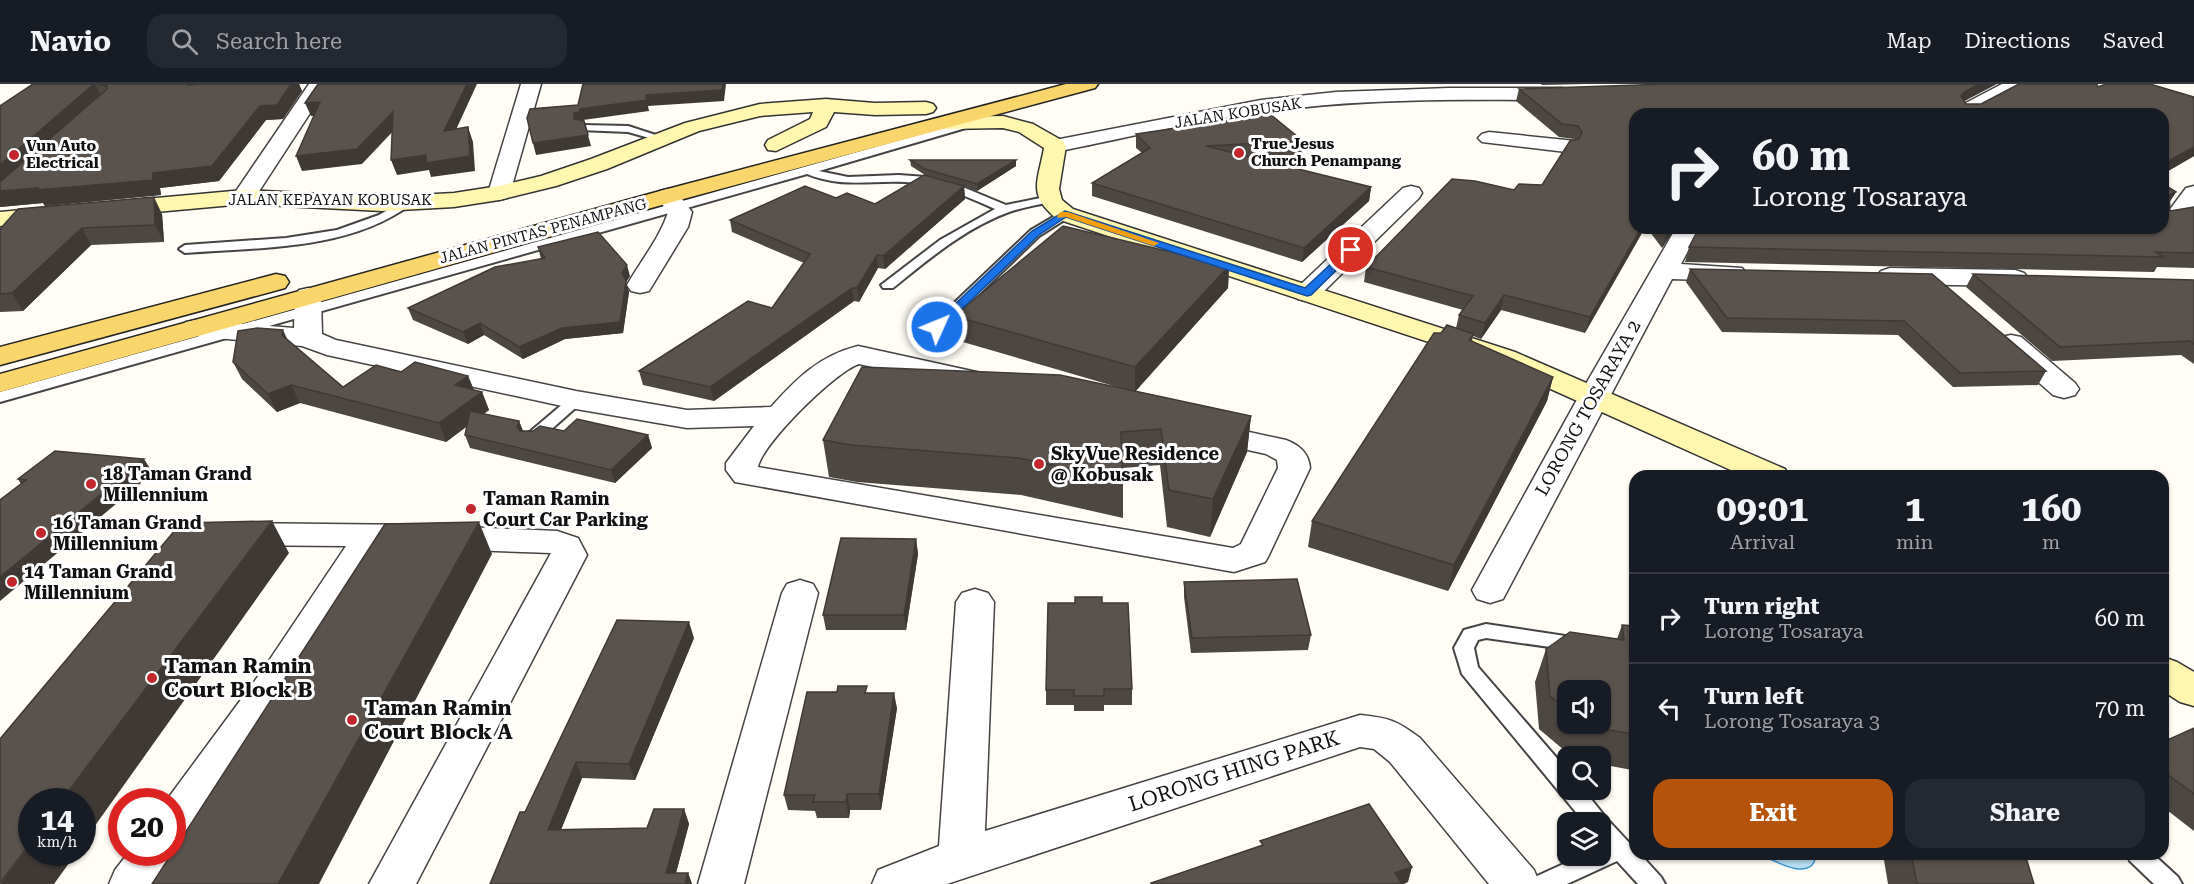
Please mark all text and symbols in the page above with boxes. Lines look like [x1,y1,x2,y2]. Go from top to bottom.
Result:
search box [147,14,567,68]
text: Navio [30,25,111,58]
icon: search [168,25,201,58]
text: Search here [216,29,342,54]
text: Map [1887,29,1931,53]
text: Directions [1964,29,2070,53]
text: Saved [2103,29,2164,53]
street label: JALAN KOBUSAK [1173,94,1303,132]
text: 60 m [1752,131,1850,180]
icon: right [1653,132,1731,210]
place label: True Jesus Church Penampang [1251,135,1402,170]
place label: Vun Auto Electrical [26,137,99,172]
marker: True Jesus Church Penampang [1232,146,1246,160]
marker: Vun Auto Electrical [7,148,21,162]
text: Lorong Tosaraya [1752,181,1967,213]
street label: JALAN KEPAYAN KOBUSAK [228,191,432,209]
street label: JALAN PINTAS PENAMPANG [437,195,649,267]
pin [1325,224,1376,275]
icon: arrive [1334,233,1367,266]
position arrow [905,295,969,359]
street label: LORONG TOSARAYA 2 [1531,316,1645,499]
place label: SkyVue Residence @ Kobusak [1051,443,1219,485]
marker: SkyVue Residence @ Kobusak [1032,457,1046,471]
place label: 18 Taman Grand Millennium [103,463,252,505]
marker: 18 Taman Grand Millennium [84,477,98,491]
place label: Taman Ramin Court Car Parking [483,488,649,530]
text: 09:01 [1717,488,1808,530]
text: 1 [1905,488,1925,530]
text: 160 [2021,488,2081,530]
marker: Taman Ramin Court Car Parking [464,502,478,516]
place label: 16 Taman Grand Millennium [53,512,202,554]
marker: 16 Taman Grand Millennium [34,526,48,540]
text: Arrival [1730,530,1795,554]
text: min [1896,530,1933,554]
text: m [2042,530,2060,554]
place label: 14 Taman Grand Millennium [24,561,173,603]
marker: 14 Taman Grand Millennium [5,575,19,589]
text: Turn right [1704,594,1819,619]
icon: right [1653,602,1686,635]
text: 60 m [2095,606,2145,631]
text: Lorong Tosaraya [1704,619,1864,643]
place label: Taman Ramin Court Block B [164,654,313,702]
marker: Taman Ramin Court Block B [145,671,159,685]
map controls [1557,680,1611,866]
button: sound [1557,680,1611,734]
text: Turn left [1704,684,1804,709]
icon: left [1653,692,1686,725]
place label: Taman Ramin Court Block A [364,696,513,744]
text: 70 m [2095,696,2145,721]
text: Lorong Tosaraya 3 [1704,709,1880,733]
marker: Taman Ramin Court Block A [345,713,359,727]
street label: LORONG HING PARK [1126,726,1342,816]
button: search [1557,746,1611,800]
button: Exit [1653,779,1893,848]
button: Share [1905,779,2145,848]
speed limit sign: 20 [108,788,186,866]
text: 14 [40,802,74,837]
button: layers [1557,812,1611,866]
text: km/h [37,833,77,851]

